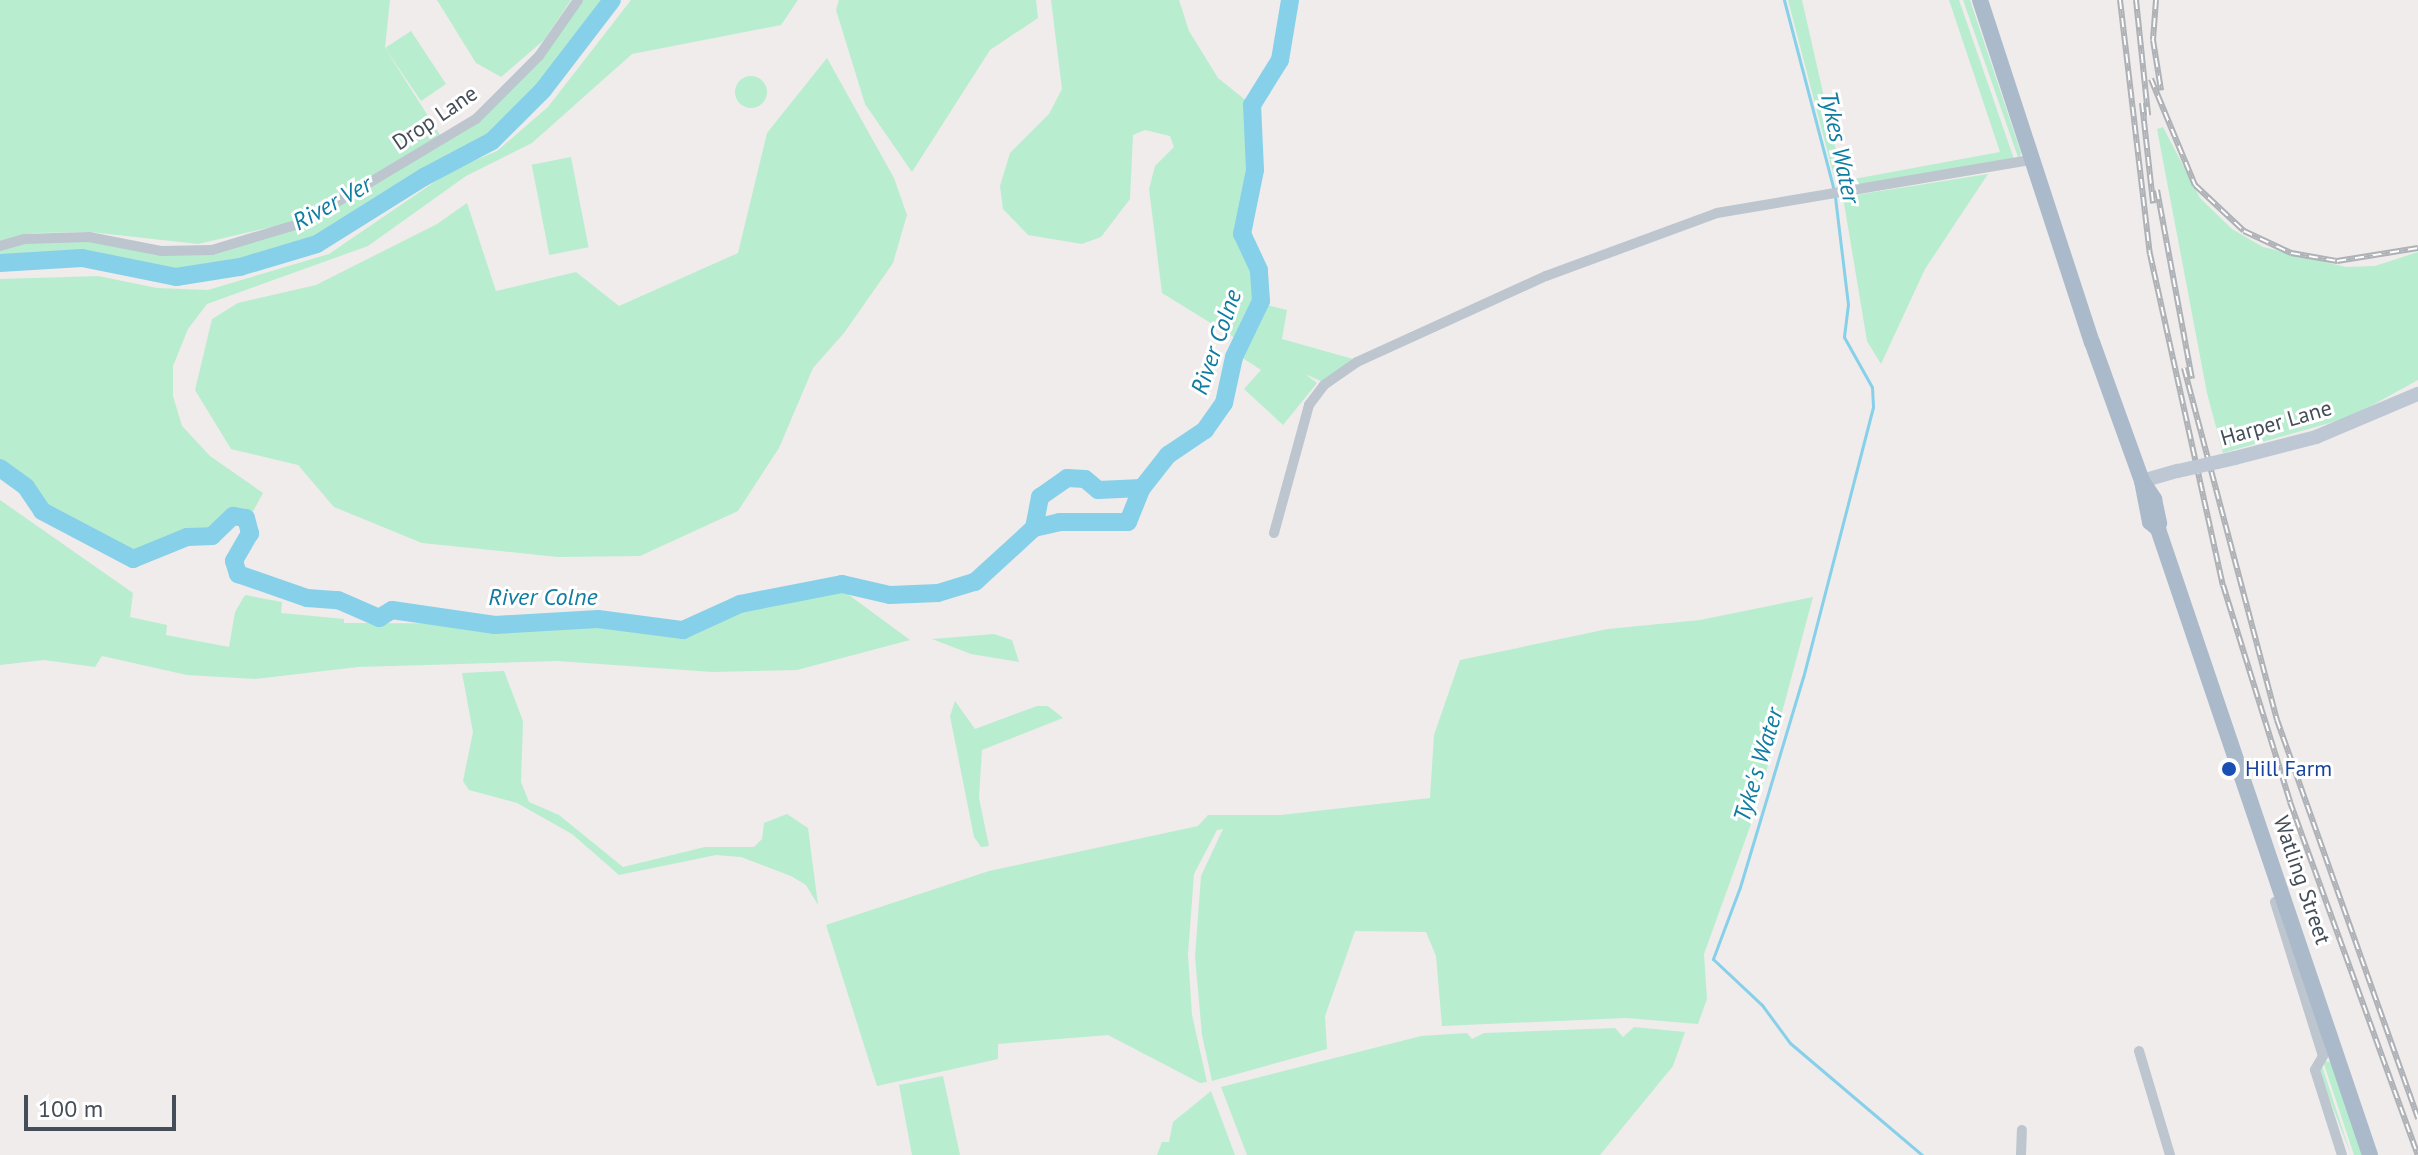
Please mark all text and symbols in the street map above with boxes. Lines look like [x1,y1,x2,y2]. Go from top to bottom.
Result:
street label: Drop Lane [388,80,482,156]
water label: Tykes Water [1814,88,1866,206]
water label: River Ver [287,170,377,236]
water label: River Colne [1185,286,1247,398]
street label: Harper Lane [2217,395,2335,451]
water label: River Colne [488,583,598,611]
water label: Tyke's Water [1727,704,1789,826]
place label: Hill Farm [2245,756,2332,782]
marker: Hill Farm [2220,760,2238,778]
street label: Watling Street [2268,812,2336,948]
scale bar [28,1079,180,1129]
text: 100 m [38,1093,103,1124]

